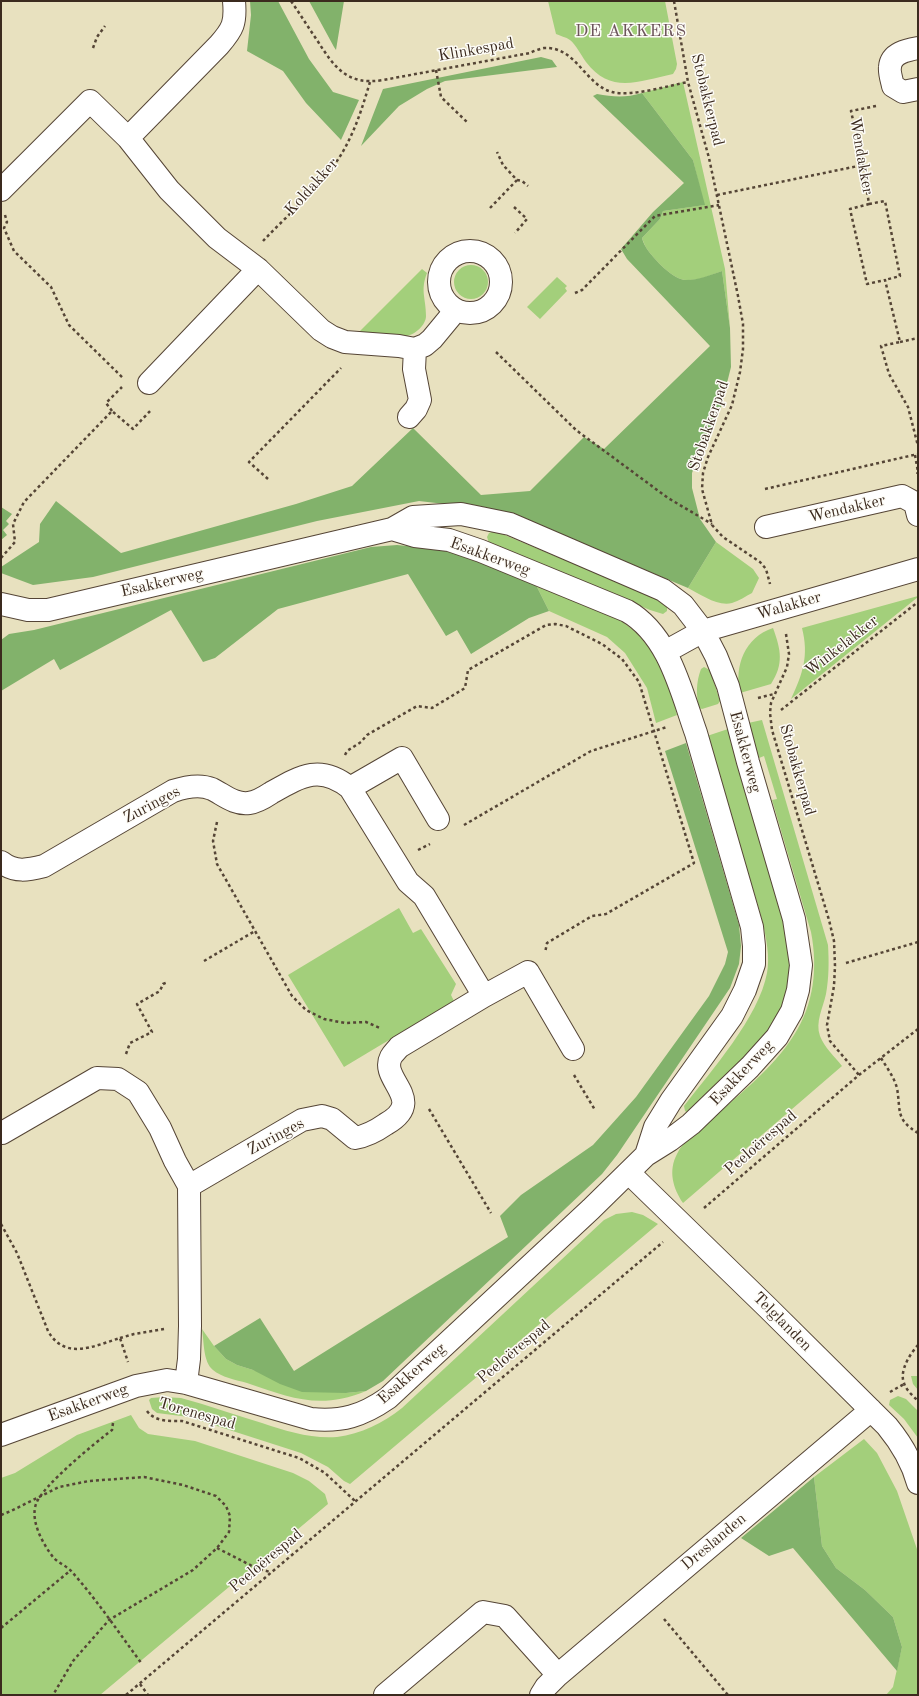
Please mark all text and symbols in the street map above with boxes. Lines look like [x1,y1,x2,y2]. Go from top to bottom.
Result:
district label: DE AKKERS [575,22,687,42]
street label: Klinkespad [437,34,515,66]
street label: Stobakkerpad [686,52,728,148]
street label: Wendakker [845,116,877,196]
street label: Koldakker [281,154,343,220]
street label: Stobakkerpad [685,378,733,474]
street label: Wendakker [807,491,887,527]
street label: Esakkerweg [447,534,533,580]
street label: Esakkerweg [119,564,205,602]
street label: Walakker [754,588,824,624]
street label: Winkelakker [801,611,883,681]
street label: Esakkerweg [725,709,765,795]
street label: Stobakkerpad [775,722,819,818]
street label: Zuringes [120,782,184,828]
street label: Esakkerweg [706,1036,778,1110]
street label: Peeloërespad [721,1106,801,1180]
street label: Zuringes [244,1114,308,1160]
street label: Telglanden [748,1288,816,1356]
street label: Peeloërespad [473,1316,555,1388]
street label: Esakkerweg [374,1339,450,1409]
street label: Esakkerweg [45,1380,131,1426]
street label: Torenespad [156,1394,238,1434]
street label: Dreslanden [678,1509,750,1575]
street label: Peeloërespad [225,1525,307,1597]

